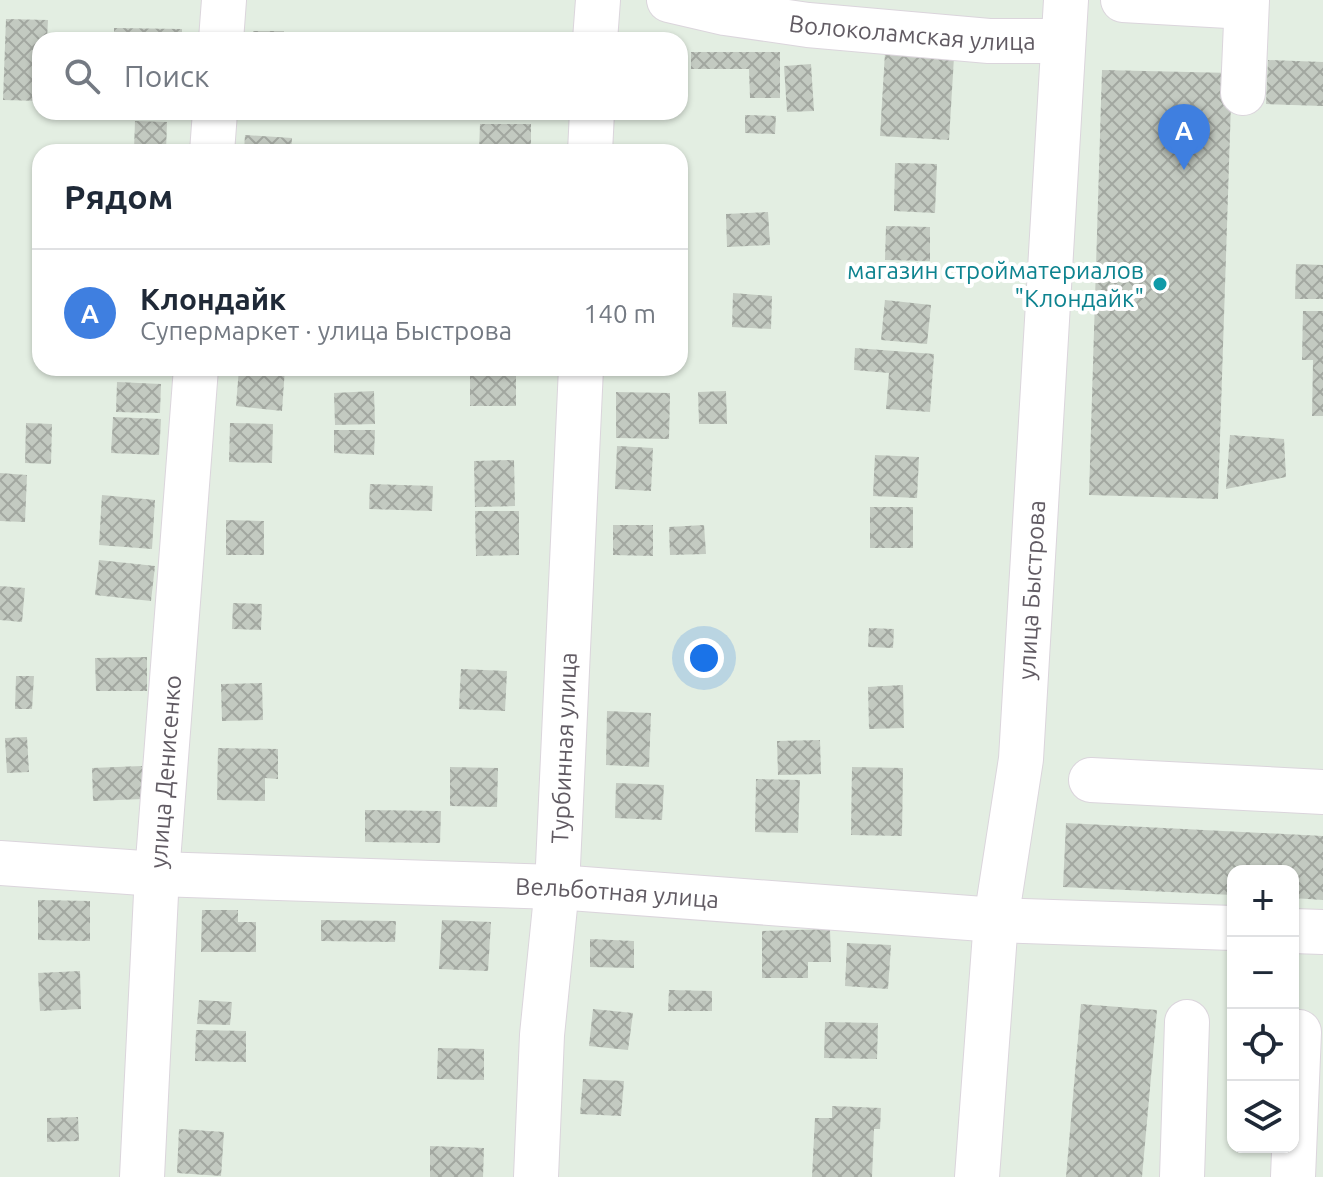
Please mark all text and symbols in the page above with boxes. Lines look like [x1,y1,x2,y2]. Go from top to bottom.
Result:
street label: Волоколамская улица [787,9,1036,55]
search box [32,32,688,120]
icon: search [60,54,104,98]
text: Поиск [124,59,209,93]
pin: A [1158,104,1210,170]
text: Рядом [64,177,173,215]
place label: магазин стройматериалов "Клондайк" [847,257,1144,312]
marker: магазин стройматериалов "Клондайк" [1151,275,1169,293]
text: Клондайк [140,282,286,316]
text: A [81,299,99,328]
text: 140 m [584,299,656,328]
text: Супермаркет · улица Быстрова [140,316,512,345]
street label: улица Быстрова [1012,499,1050,680]
your location [684,638,724,678]
street label: Турбинная улица [546,652,581,844]
street label: улица Денисенко [144,674,186,869]
map controls [1227,865,1299,1153]
button: + [1227,865,1299,937]
street label: Вельботная улица [515,872,720,913]
button: − [1227,937,1299,1009]
button: locate [1227,1009,1299,1081]
button: layers [1227,1081,1299,1153]

